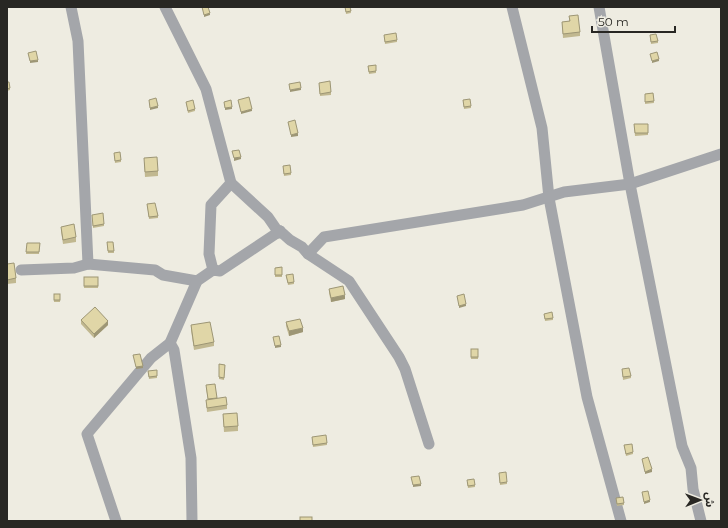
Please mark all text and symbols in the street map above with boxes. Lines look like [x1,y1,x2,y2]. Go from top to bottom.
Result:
scale bar [592,8,675,34]
text: 50 m [598,14,629,29]
north arrow [680,480,720,520]
text: ش [703,492,717,507]

